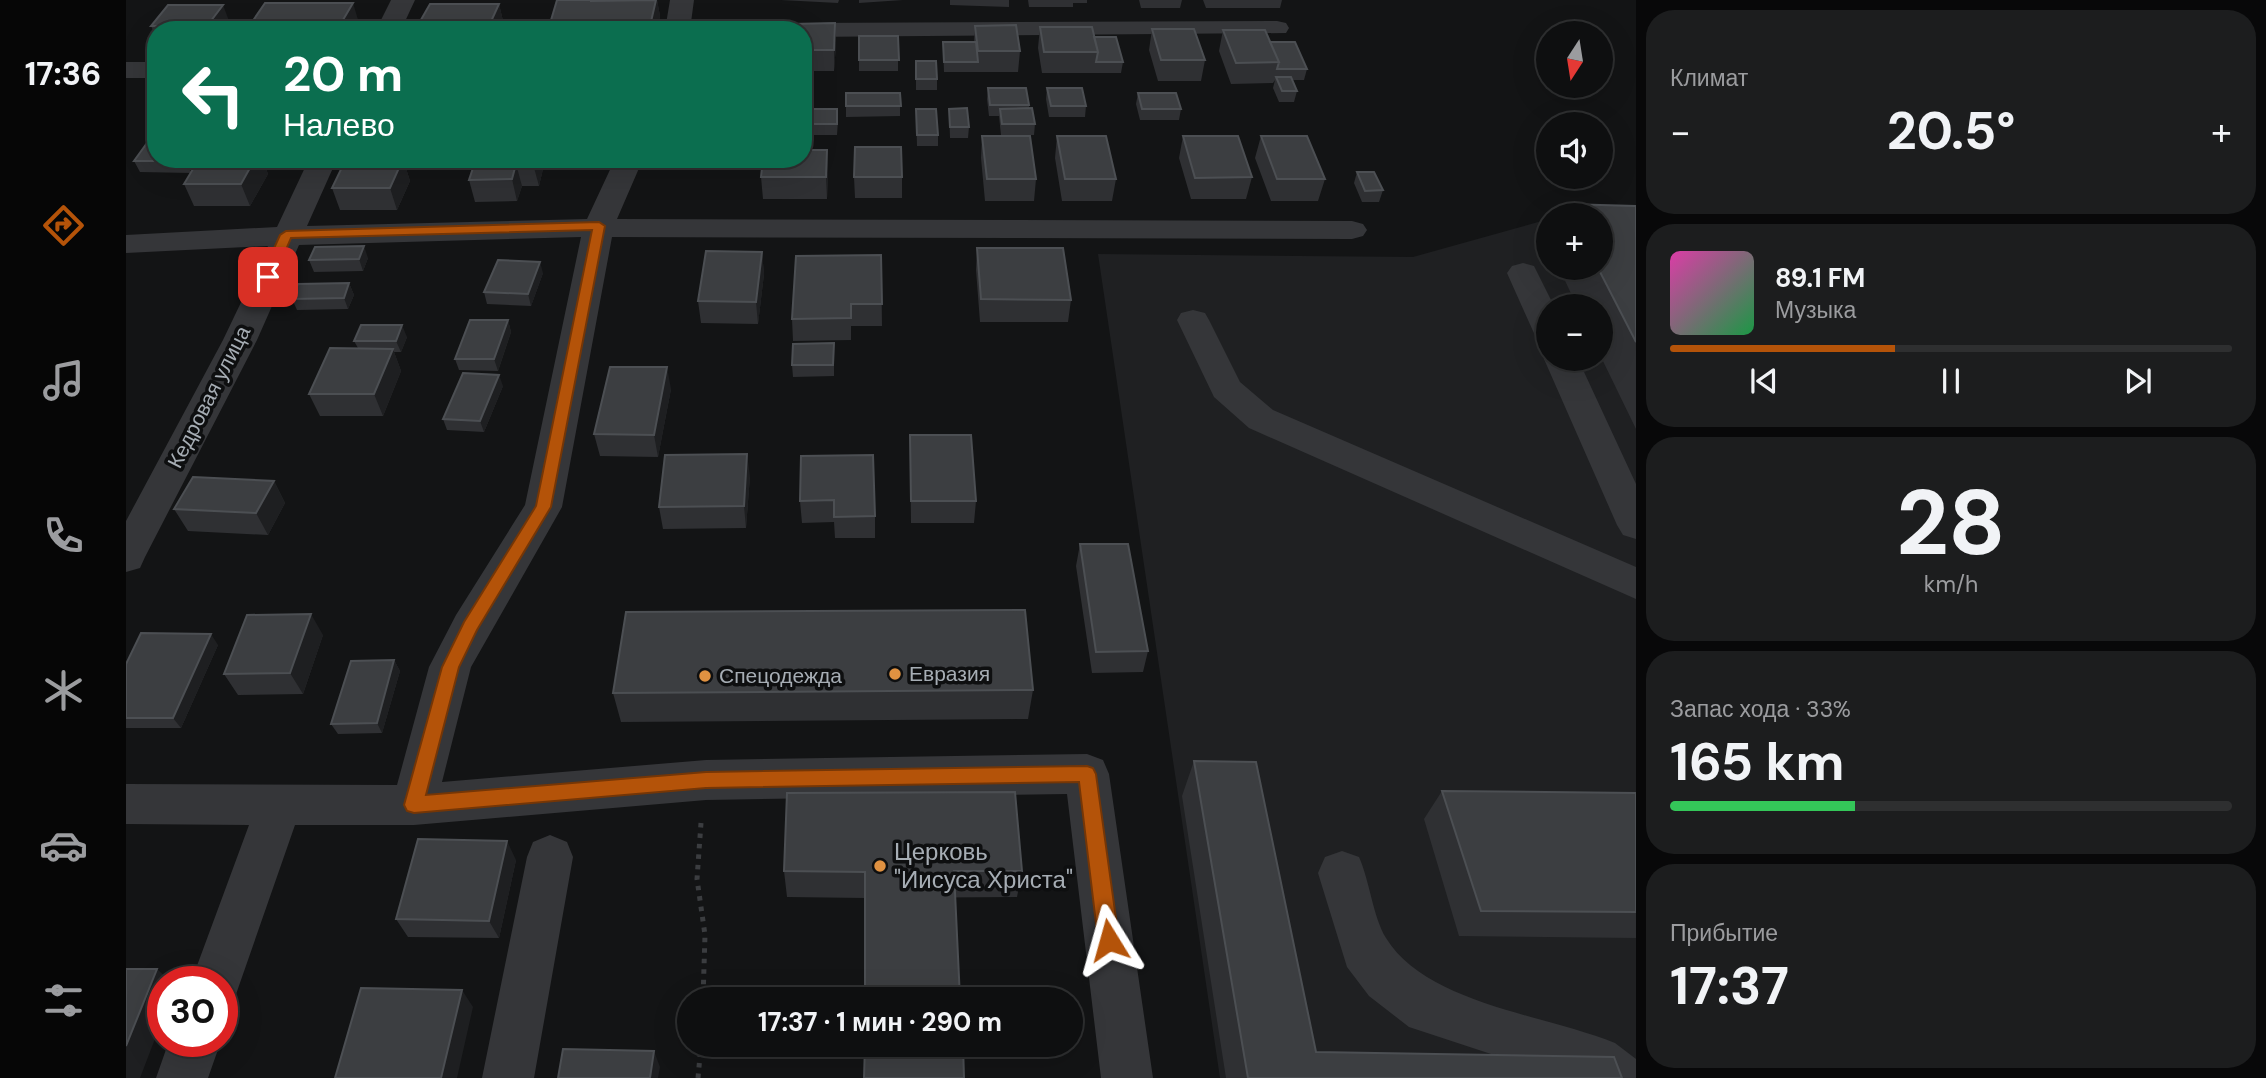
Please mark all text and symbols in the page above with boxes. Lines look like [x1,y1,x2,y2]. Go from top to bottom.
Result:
north arrow [1536,21,1614,98]
map controls [1536,21,1613,371]
text: 20 m [283,42,403,106]
icon: left [168,49,259,140]
text: 17:36 [25,53,101,95]
text: Климат [1670,63,1748,93]
text: 20.5° [1887,97,2015,165]
text: Налево [283,104,395,146]
text: − [1670,107,1691,157]
text: + [2211,107,2232,157]
button: sound [1536,112,1613,189]
icon: directions [39,201,88,250]
button: + [1536,203,1613,280]
pin [238,247,298,307]
icon: arrive [249,258,287,296]
text: 89.1 FM [1775,261,1865,295]
button: − [1536,294,1613,371]
text: Музыка [1775,295,1856,325]
street label: Кедровая улица [161,321,257,473]
icon: music [39,356,88,405]
icon: previous [1745,362,1783,400]
icon: pause [1932,362,1970,400]
icon: next [2119,362,2157,400]
text: 28 [1896,464,2006,582]
icon: phone [39,511,88,560]
text: km/h [1924,569,1978,599]
place label: Евразия [909,660,990,688]
place label: Спецодежда [719,662,842,690]
icon: climate [39,666,88,715]
marker: Евразия [887,666,903,682]
marker: Спецодежда [697,668,713,684]
text: Запас хода · 33% [1670,694,1851,724]
text: 165 km [1670,728,1844,796]
icon: car [39,821,88,870]
place label: Церковь "Иисуса Христа" [894,836,1073,895]
marker: Церковь "Иисуса Христа" [872,858,888,874]
position arrow [1072,903,1146,977]
text: Прибытие [1670,918,1778,948]
text: 17:37 [1670,952,1789,1020]
speed limit sign: 30 [147,966,238,1057]
icon: filters [39,976,88,1025]
text: 17:37 · 1 мин · 290 m [758,1005,1002,1039]

